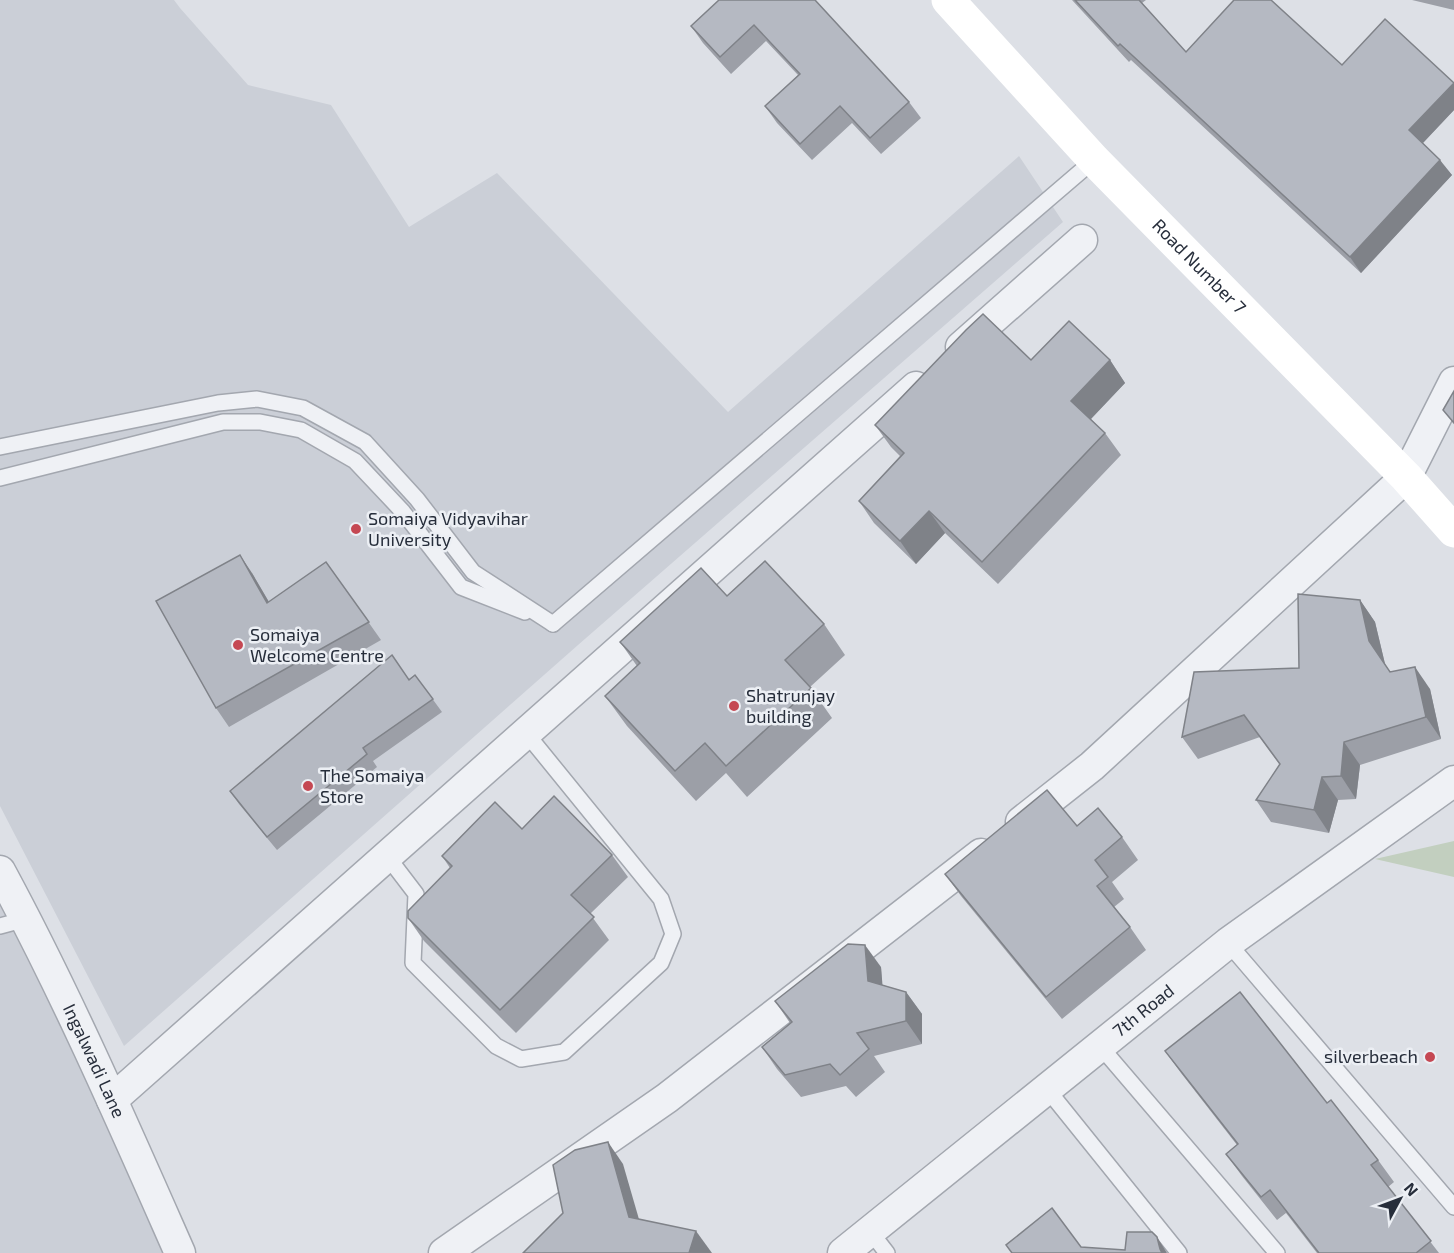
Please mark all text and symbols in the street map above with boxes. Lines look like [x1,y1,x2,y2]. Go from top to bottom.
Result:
street label: Road Number 7 [1148,214,1251,318]
place label: Somaiya Vidyavihar University [368,507,528,550]
marker: Somaiya Vidyavihar University [349,522,363,536]
place label: Somaiya Welcome Centre [250,623,384,666]
marker: Somaiya Welcome Centre [231,638,245,652]
place label: Shatrunjay building [746,684,836,727]
marker: Shatrunjay building [727,699,741,713]
place label: The Somaiya Store [320,764,424,807]
marker: The Somaiya Store [301,779,315,793]
street label: 7th Road [1108,979,1178,1041]
street label: Ingalwadi Lane [59,1000,131,1121]
place label: silverbeach [1324,1045,1418,1067]
marker: silverbeach [1423,1050,1437,1064]
north arrow [1370,1169,1430,1229]
text: N [1401,1178,1423,1199]

